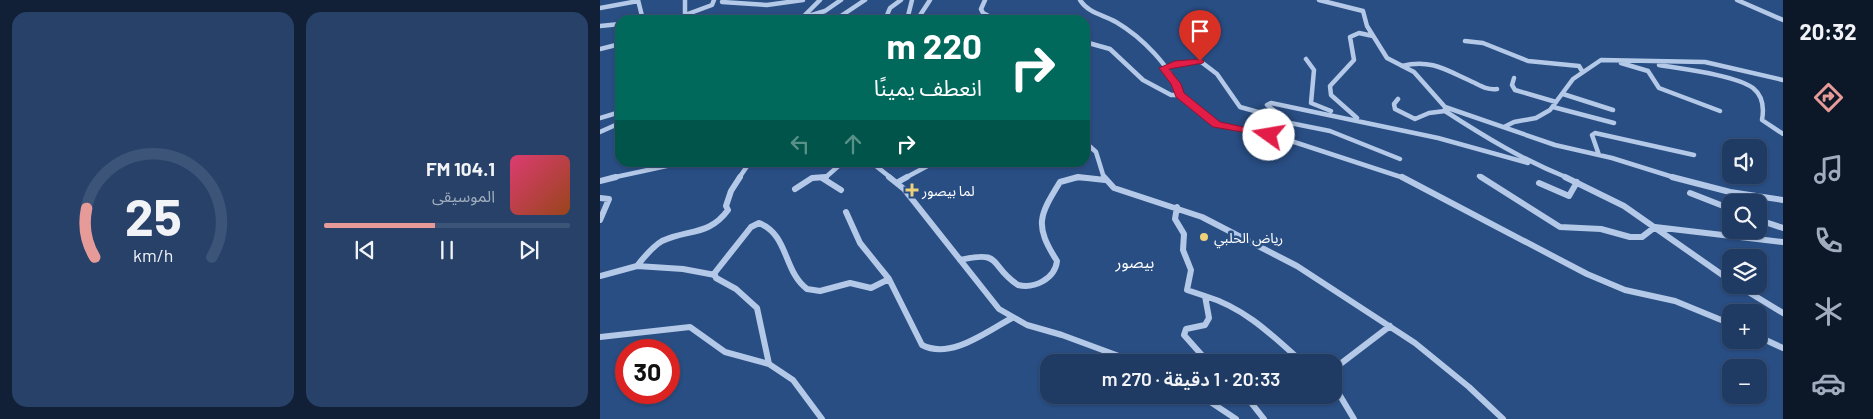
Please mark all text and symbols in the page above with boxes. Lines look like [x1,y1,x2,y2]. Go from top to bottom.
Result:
pin [1179,10,1221,61]
icon: arrive [1186,17,1214,45]
text: 20:32 [1799,18,1857,44]
text: 220 m [887,24,982,66]
icon: right [1000,35,1065,100]
text: انعطف يمينًا [874,74,982,100]
icon: directions [1811,80,1846,115]
position arrow [1242,108,1294,160]
icon: left [786,130,814,158]
icon: ahead [839,130,867,158]
icon: right [892,130,920,158]
map controls [1722,139,1767,404]
button: sound [1722,139,1767,184]
icon: music [1811,152,1846,187]
text: 104.1 FM [426,157,495,180]
place label: لما بيصور [921,182,975,200]
text: 25 [124,184,182,246]
marker: لما بيصور [906,184,918,196]
text: الموسيقى [432,186,495,205]
button: search [1722,194,1767,239]
icon: phone [1811,223,1846,258]
place label: رياض الحلبي [1214,229,1283,249]
marker: رياض الحلبي [1198,231,1210,243]
icon: previous [351,236,379,264]
icon: pause [433,236,461,264]
icon: next [515,236,543,264]
text: km/h [133,244,173,266]
button: layers [1722,249,1767,294]
district label: بيصور [1115,252,1154,272]
icon: climate [1811,294,1846,329]
button: + [1722,304,1767,349]
speed limit sign: 30 [615,339,680,404]
button: − [1722,359,1767,404]
icon: car [1811,366,1846,401]
text: 20:33 · 1 دقيقة · 270 m [1102,367,1280,390]

